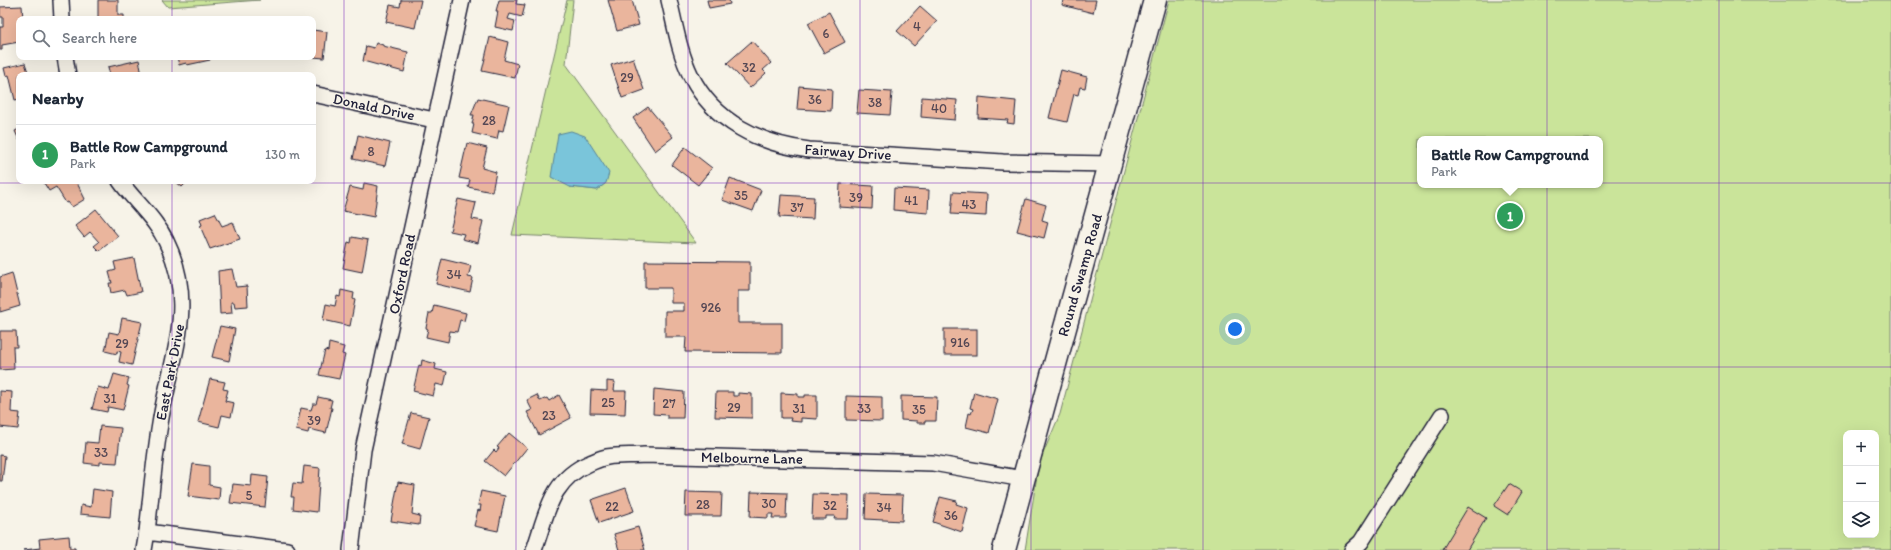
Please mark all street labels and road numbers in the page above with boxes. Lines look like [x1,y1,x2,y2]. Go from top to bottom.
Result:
street label: Donald Drive [332,90,416,124]
street label: Fairway Drive [804,140,892,164]
street label: Round Swamp Road [1054,211,1106,339]
street label: Oxford Road [385,232,419,316]
street label: East Park Drive [152,322,188,422]
street label: Melbourne Lane [701,448,803,468]

